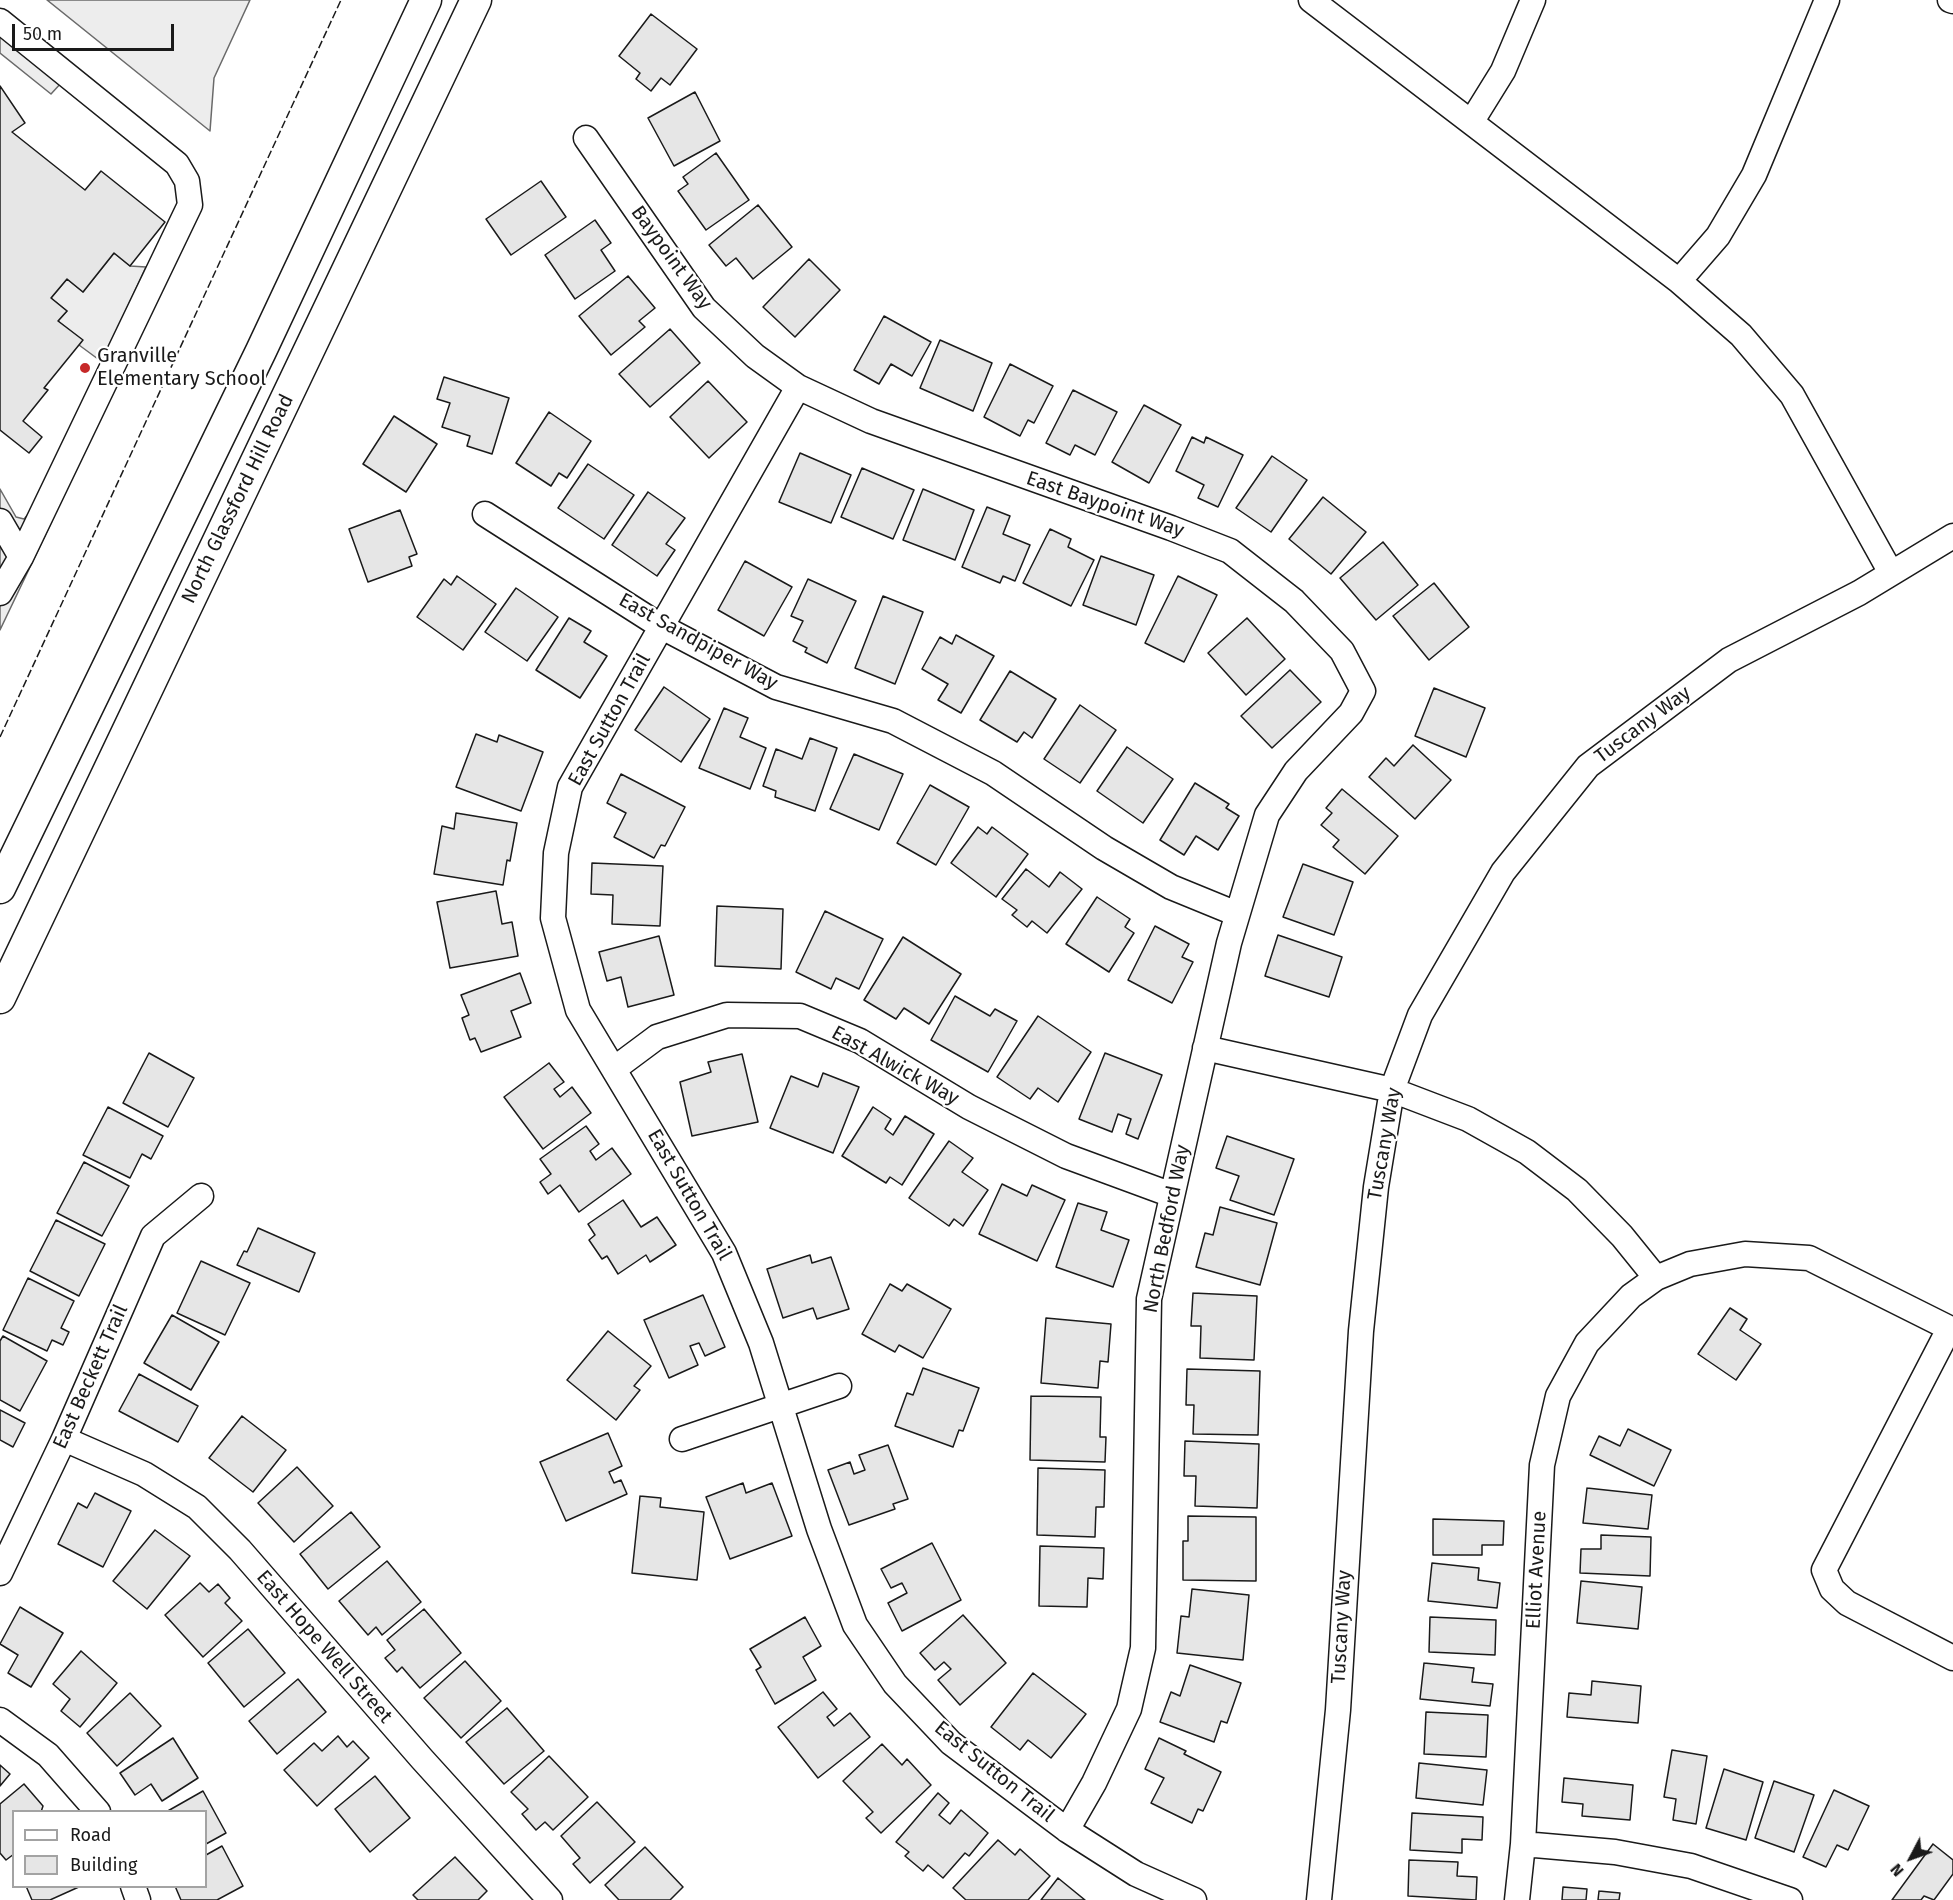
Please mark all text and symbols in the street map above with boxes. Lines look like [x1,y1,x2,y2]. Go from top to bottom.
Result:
scale bar [15,12,177,50]
text: 50 m [23,23,62,45]
street label: Baypoint Way [625,201,717,315]
place label: Granville Elementary School [97,344,266,391]
marker: Granville Elementary School [78,361,92,375]
street label: North Glassford Hill Road [177,390,299,608]
street label: East Baypoint Way [1023,467,1187,543]
street label: East Sandpiper Way [614,588,782,696]
street label: East Sutton Trail [564,650,656,790]
street label: Tuscany Way [1590,681,1696,769]
street label: East Alwick Way [827,1021,963,1111]
street label: Tuscany Way [1363,1086,1407,1202]
street label: East Sutton Trail [642,1125,736,1265]
street label: North Bedford Way [1139,1143,1195,1315]
street label: East Beckett Trail [48,1301,134,1453]
street label: Elliot Avenue [1522,1510,1552,1630]
street label: East Hope Well Street [251,1566,397,1728]
street label: Tuscany Way [1327,1570,1357,1684]
street label: East Sutton Trail [929,1716,1059,1828]
legend [12,1810,207,1888]
text: Road [70,1824,112,1846]
north arrow [1881,1828,1941,1888]
text: Building [70,1854,137,1876]
text: N [1886,1860,1908,1880]

